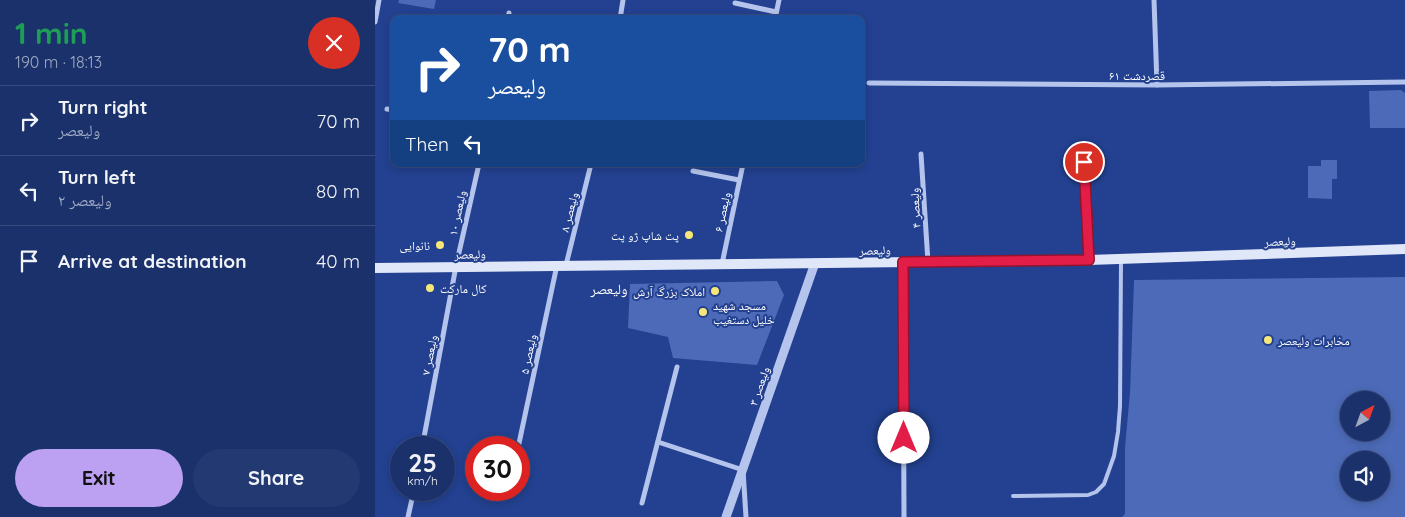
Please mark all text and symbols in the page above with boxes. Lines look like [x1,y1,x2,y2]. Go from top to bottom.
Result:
text: 1 min [15,14,88,52]
button: close [308,17,360,69]
text: 70 m [488,27,571,71]
icon: right [405,35,470,100]
text: 190 m · 18:13 [15,52,102,72]
street label: ۶۱ قصردشت [1109,68,1165,83]
text: ولیعصر [488,72,546,100]
text: Turn right [58,95,147,119]
icon: right [15,107,43,135]
text: 70 m [316,109,360,133]
text: ولیعصر [58,120,100,140]
icon: left [459,130,487,158]
text: Then [405,132,449,156]
pin [1063,141,1105,183]
icon: arrive [1070,148,1098,176]
text: Turn left [58,165,136,189]
icon: left [15,177,43,205]
text: 80 m [316,179,360,203]
street label: ۴ ولیعصر [906,187,924,229]
street label: ۱۰ ولیعصر [445,189,469,237]
text: ۲ ولیعصر [58,190,112,210]
street label: ۸ ولیعصر [557,191,581,233]
street label: ۶ ولیعصر [710,191,734,233]
place label: پت شاپ ژو پت [611,228,679,243]
marker: پت شاپ ژو پت [683,229,695,241]
street label: ولیعصر [1263,233,1296,249]
place label: نانوایی [400,238,430,253]
marker: نانوایی [434,239,446,251]
street label: ولیعصر [858,242,891,258]
street label: ولیعصر [453,246,486,262]
icon: arrive [15,247,43,275]
text: Arrive at destination [58,249,247,273]
text: 40 m [316,249,360,273]
district label: ولیعصر [590,280,627,298]
place label: کال مارکت [440,281,486,296]
marker: کال مارکت [424,282,436,294]
place label: املاک بزرگ آرش [633,284,705,299]
marker: املاک بزرگ آرش [709,285,721,297]
place label: مسجد شهید خلیل دستغیب [713,298,775,327]
marker: مسجد شهید خلیل دستغیب [697,306,709,318]
street label: ۵ ولیعصر [516,333,540,375]
place label: مخابرات ولیعصر [1277,333,1350,348]
street label: ۷ ولیعصر [418,334,440,376]
marker: مخابرات ولیعصر [1262,334,1274,346]
street label: ۳ ولیعصر [745,365,773,408]
north arrow [1340,391,1390,441]
map controls [1340,391,1390,501]
position arrow [877,411,929,463]
speed limit sign: 30 [465,436,530,501]
text: 25 [408,447,437,478]
button: Exit [15,449,183,507]
button: Share [193,449,360,507]
button: sound [1340,451,1390,501]
text: km/h [407,473,438,488]

